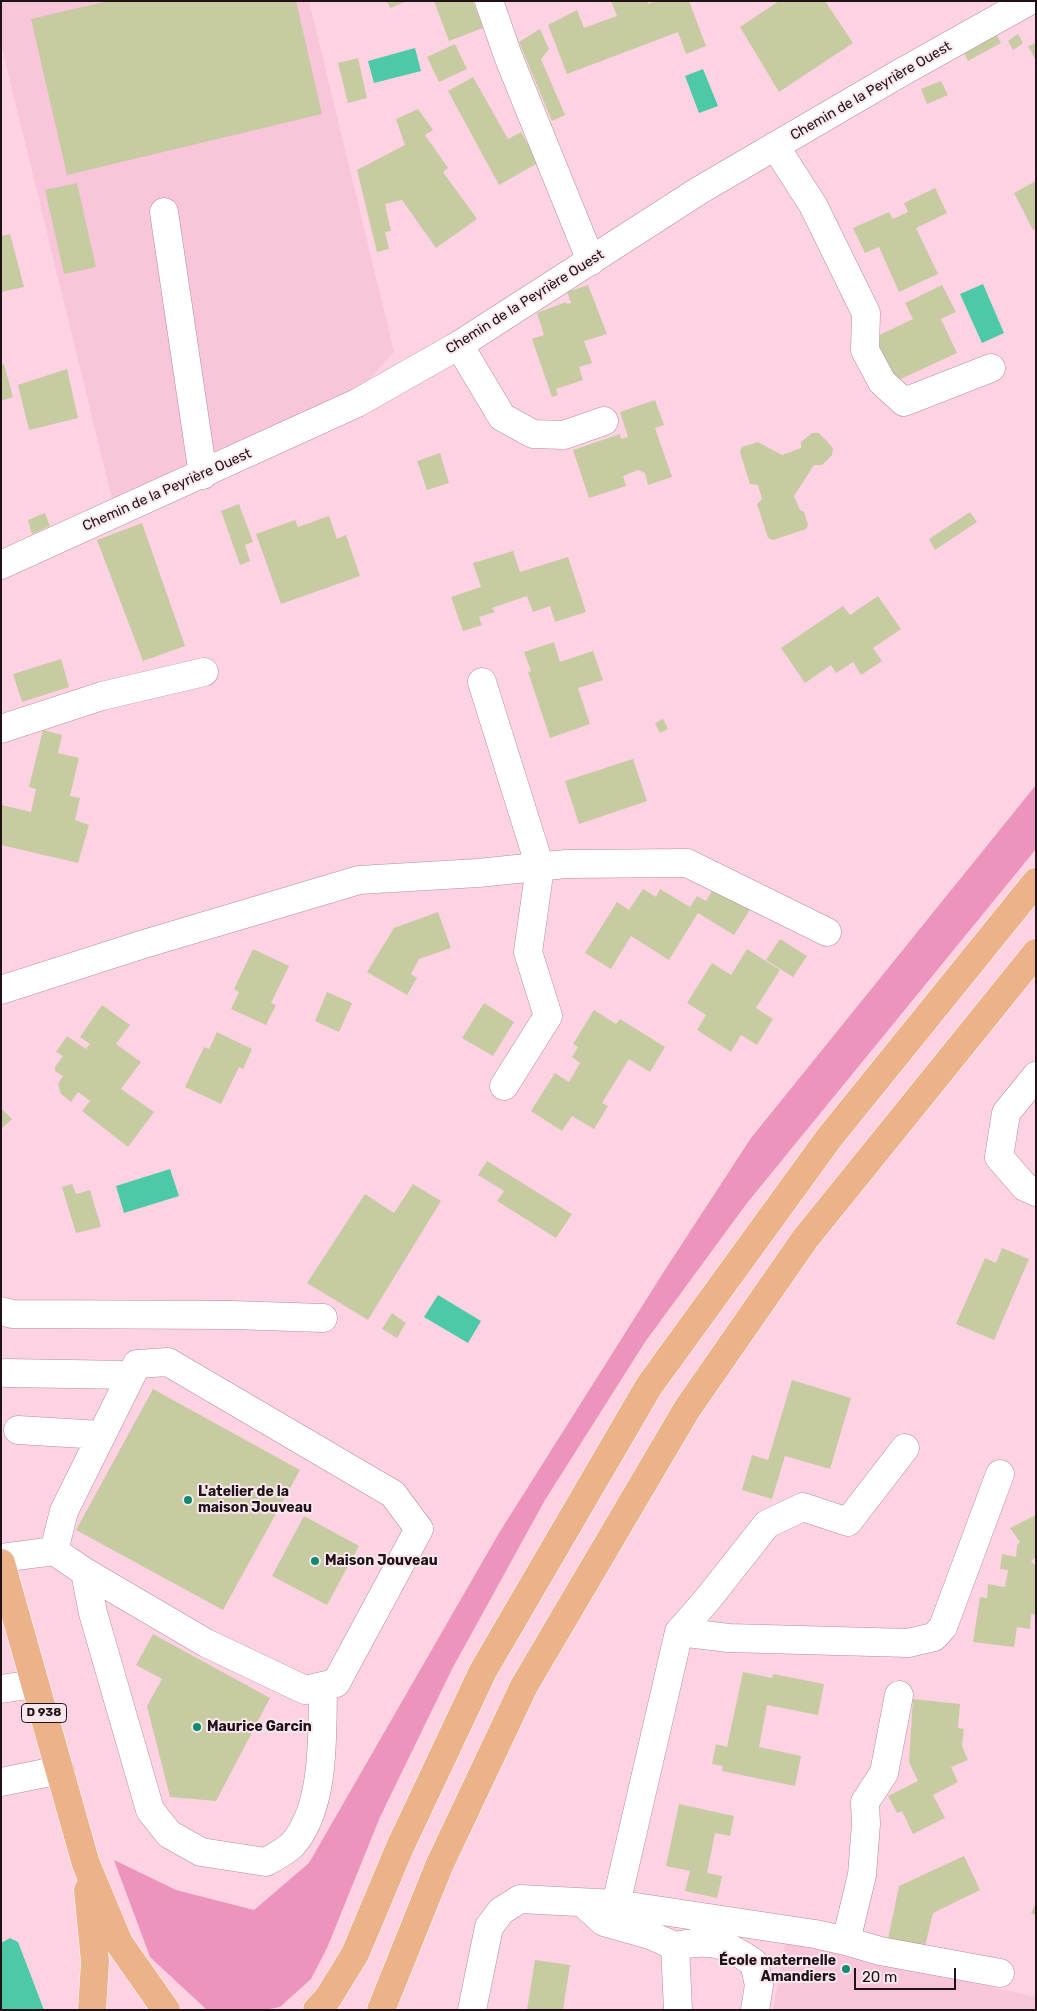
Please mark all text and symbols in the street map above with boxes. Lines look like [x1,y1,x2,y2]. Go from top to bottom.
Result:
street label: Chemin de la Peyrière Ouest [787,38,955,144]
street label: Chemin de la Peyrière Ouest [443,246,607,358]
street label: Chemin de la Peyrière Ouest [80,445,254,535]
place label: L'atelier de la maison Jouveau [198,1484,312,1516]
marker: L'atelier de la maison Jouveau [182,1494,194,1506]
place label: Maison Jouveau [325,1553,438,1569]
marker: Maison Jouveau [309,1555,321,1567]
road number: D 938 [22,1704,66,1722]
place label: Maurice Garcin [207,1719,312,1735]
marker: Maurice Garcin [191,1721,203,1733]
place label: École maternelle Amandiers [719,1953,836,1985]
scale bar [857,1958,960,1990]
marker: École maternelle Amandiers [840,1963,852,1975]
text: 20 m [862,1968,897,1986]

